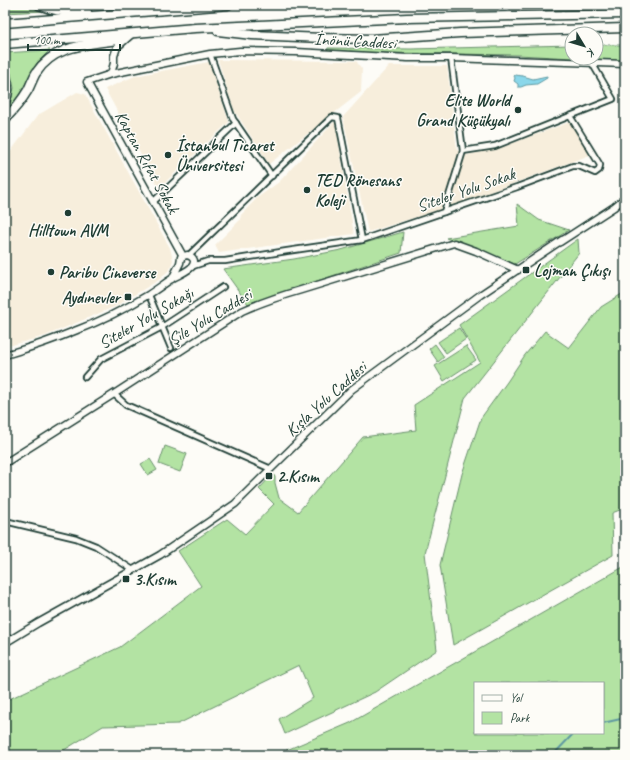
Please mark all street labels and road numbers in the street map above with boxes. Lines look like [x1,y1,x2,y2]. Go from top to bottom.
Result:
street label: İnönü Caddesi [314,28,399,54]
street label: Kaptan Rıfat Sokak [110,107,185,218]
street label: Siteler Yolu Sokak [414,163,520,217]
street label: Siteler Yolu Sokağı [95,282,198,353]
street label: Şile Yolu Caddesi [164,283,257,350]
street label: Kışla Yolu Caddesi [281,355,373,441]

